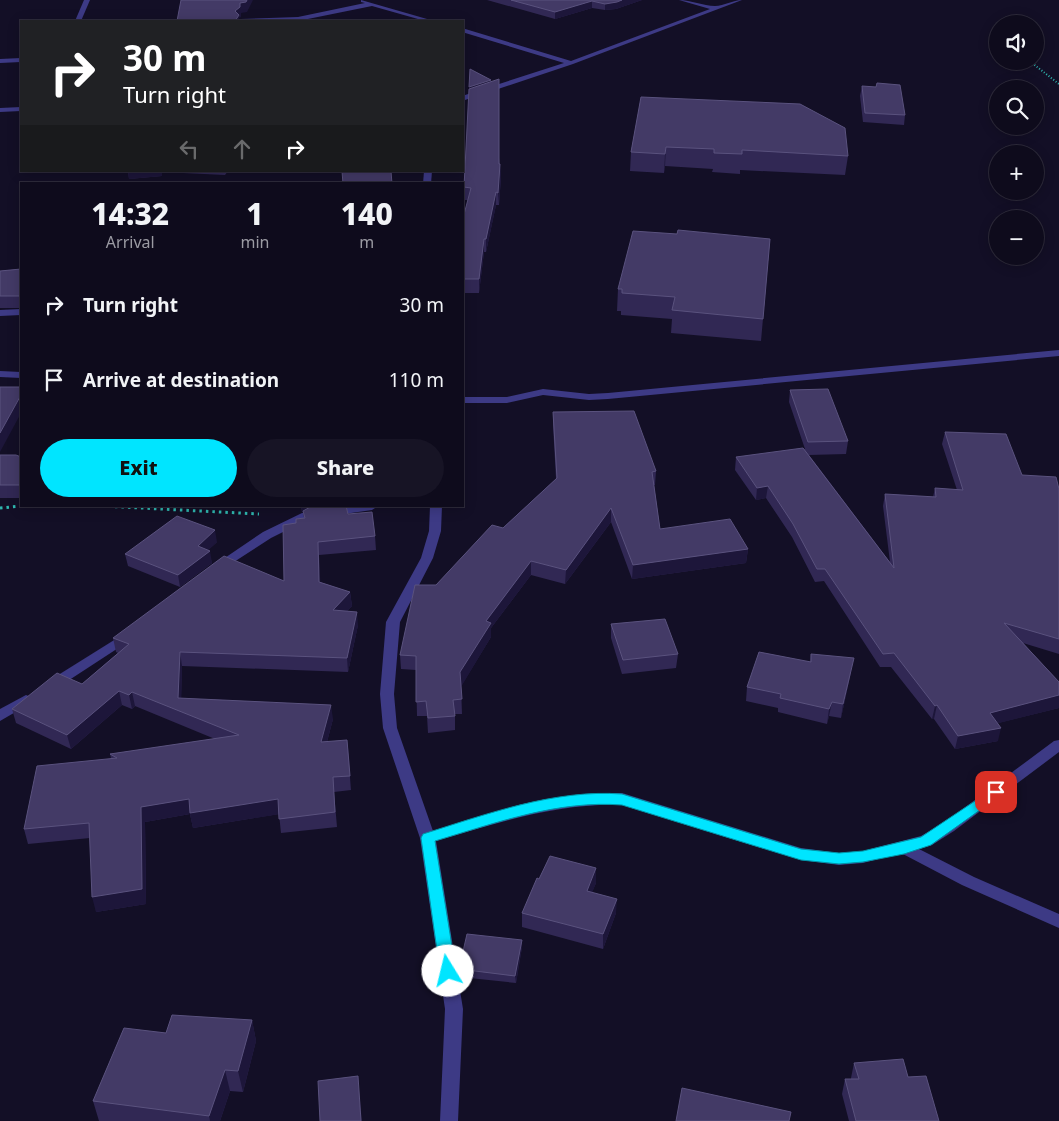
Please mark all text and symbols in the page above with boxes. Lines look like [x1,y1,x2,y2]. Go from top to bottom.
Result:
map controls [989,15,1044,265]
button: sound [989,15,1044,70]
text: 30 m [123,34,206,81]
icon: right [40,40,105,105]
text: Turn right [123,79,226,109]
button: search [989,80,1044,135]
icon: left [175,135,203,163]
icon: ahead [228,135,256,163]
icon: right [281,135,309,163]
button: + [989,145,1044,200]
text: 14:32 [91,193,169,234]
text: 1 [246,193,264,234]
text: 140 [341,193,393,234]
button: − [989,210,1044,265]
text: Arrival [106,231,155,253]
text: min [240,231,269,253]
text: m [359,231,374,253]
icon: right [40,291,68,319]
text: Turn right [83,292,178,318]
text: 30 m [400,292,444,318]
icon: arrive [40,366,68,394]
text: Arrive at destination [83,367,279,393]
text: 110 m [389,367,444,393]
button: Exit [40,439,237,497]
button: Share [247,439,444,497]
pin [975,771,1017,813]
icon: arrive [982,778,1010,806]
position arrow [421,944,473,996]

